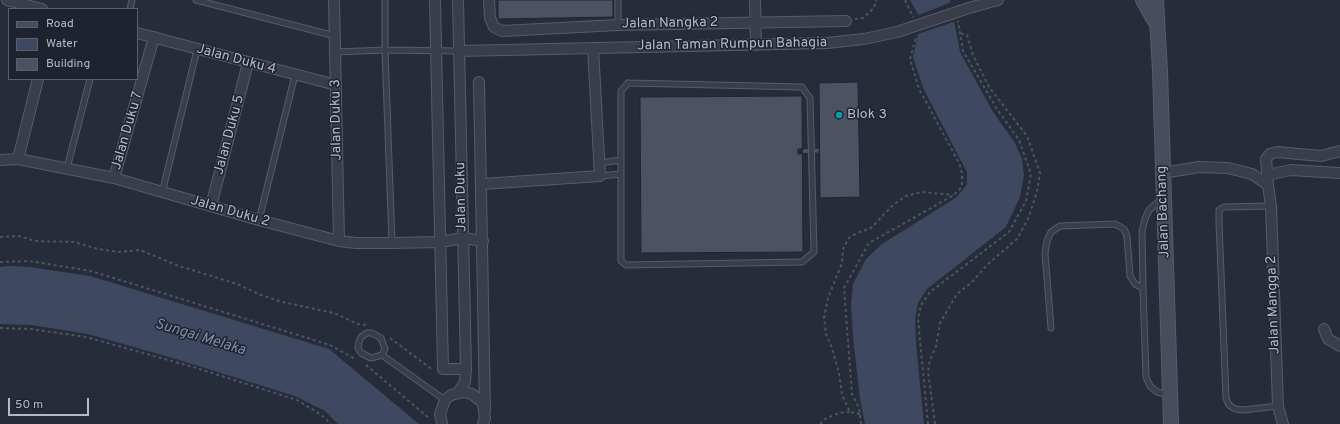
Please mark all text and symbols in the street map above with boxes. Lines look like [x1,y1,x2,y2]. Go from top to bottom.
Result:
legend [8,8,138,80]
street label: Jalan Nangka 2 [622,15,718,33]
text: Road [46,16,74,32]
street label: Jalan Taman Rumpun Bahagia [637,35,827,55]
text: Water [46,36,78,52]
street label: Jalan Duku 4 [194,41,278,79]
text: Building [46,56,90,72]
street label: Jalan Duku 3 [328,79,346,161]
street label: Jalan Duku 7 [109,90,147,172]
street label: Jalan Duku 5 [211,93,249,177]
place label: Blok 3 [847,107,887,123]
marker: Blok 3 [834,110,844,120]
street label: Jalan Duku [453,162,471,232]
street label: Jalan Bachang [1154,165,1174,259]
street label: Jalan Duku 2 [188,193,272,231]
street label: Jalan Mangga 2 [1264,255,1284,355]
water label: Sungai Melaka [153,316,247,360]
scale bar [10,390,91,416]
text: 50 m [15,397,43,413]

